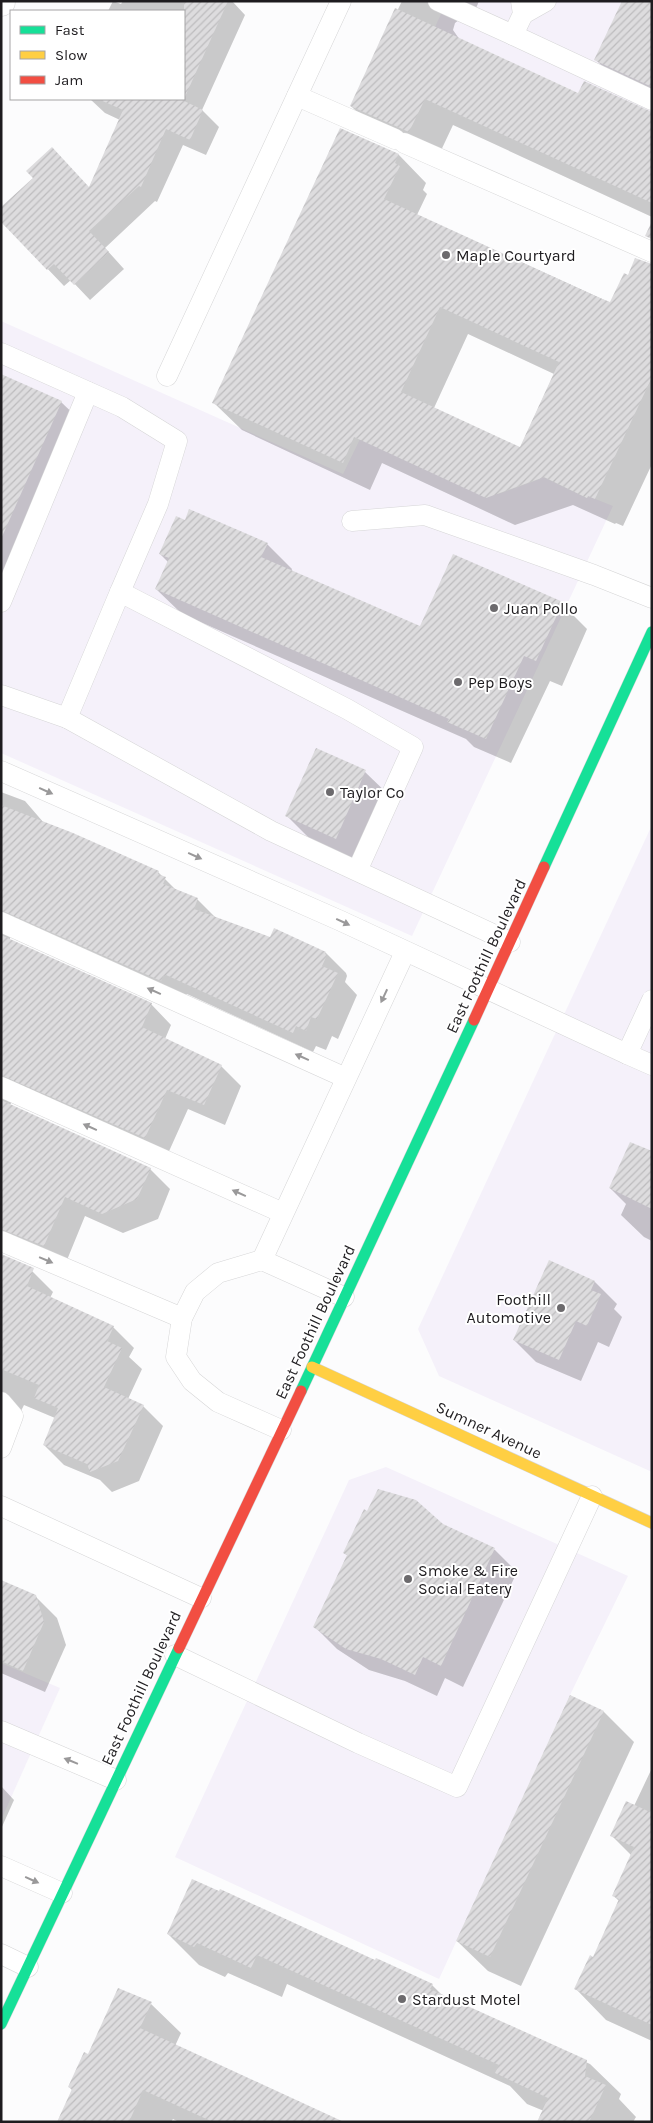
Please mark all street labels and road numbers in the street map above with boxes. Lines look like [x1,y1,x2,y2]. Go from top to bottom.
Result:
street label: East Foothill Boulevard [442,876,530,1036]
street label: East Foothill Boulevard [271,1242,359,1402]
street label: Sumner Avenue [433,1397,545,1463]
street label: East Foothill Boulevard [97,1608,185,1768]

